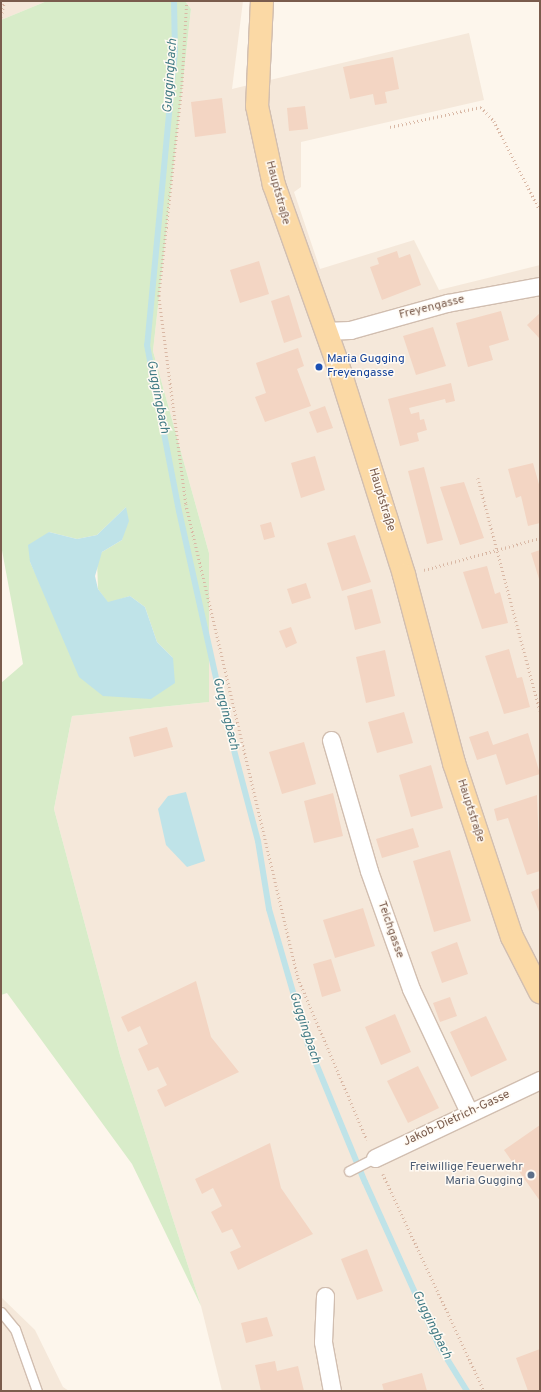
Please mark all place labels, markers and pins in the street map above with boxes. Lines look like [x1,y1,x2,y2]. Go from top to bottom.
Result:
place label: Maria Gugging Freyengasse [327,353,405,381]
marker: Maria Gugging Freyengasse [314,362,324,372]
place label: Freiwillige Feuerwehr Maria Gugging [410,1161,523,1189]
marker: Freiwillige Feuerwehr Maria Gugging [526,1170,536,1180]

